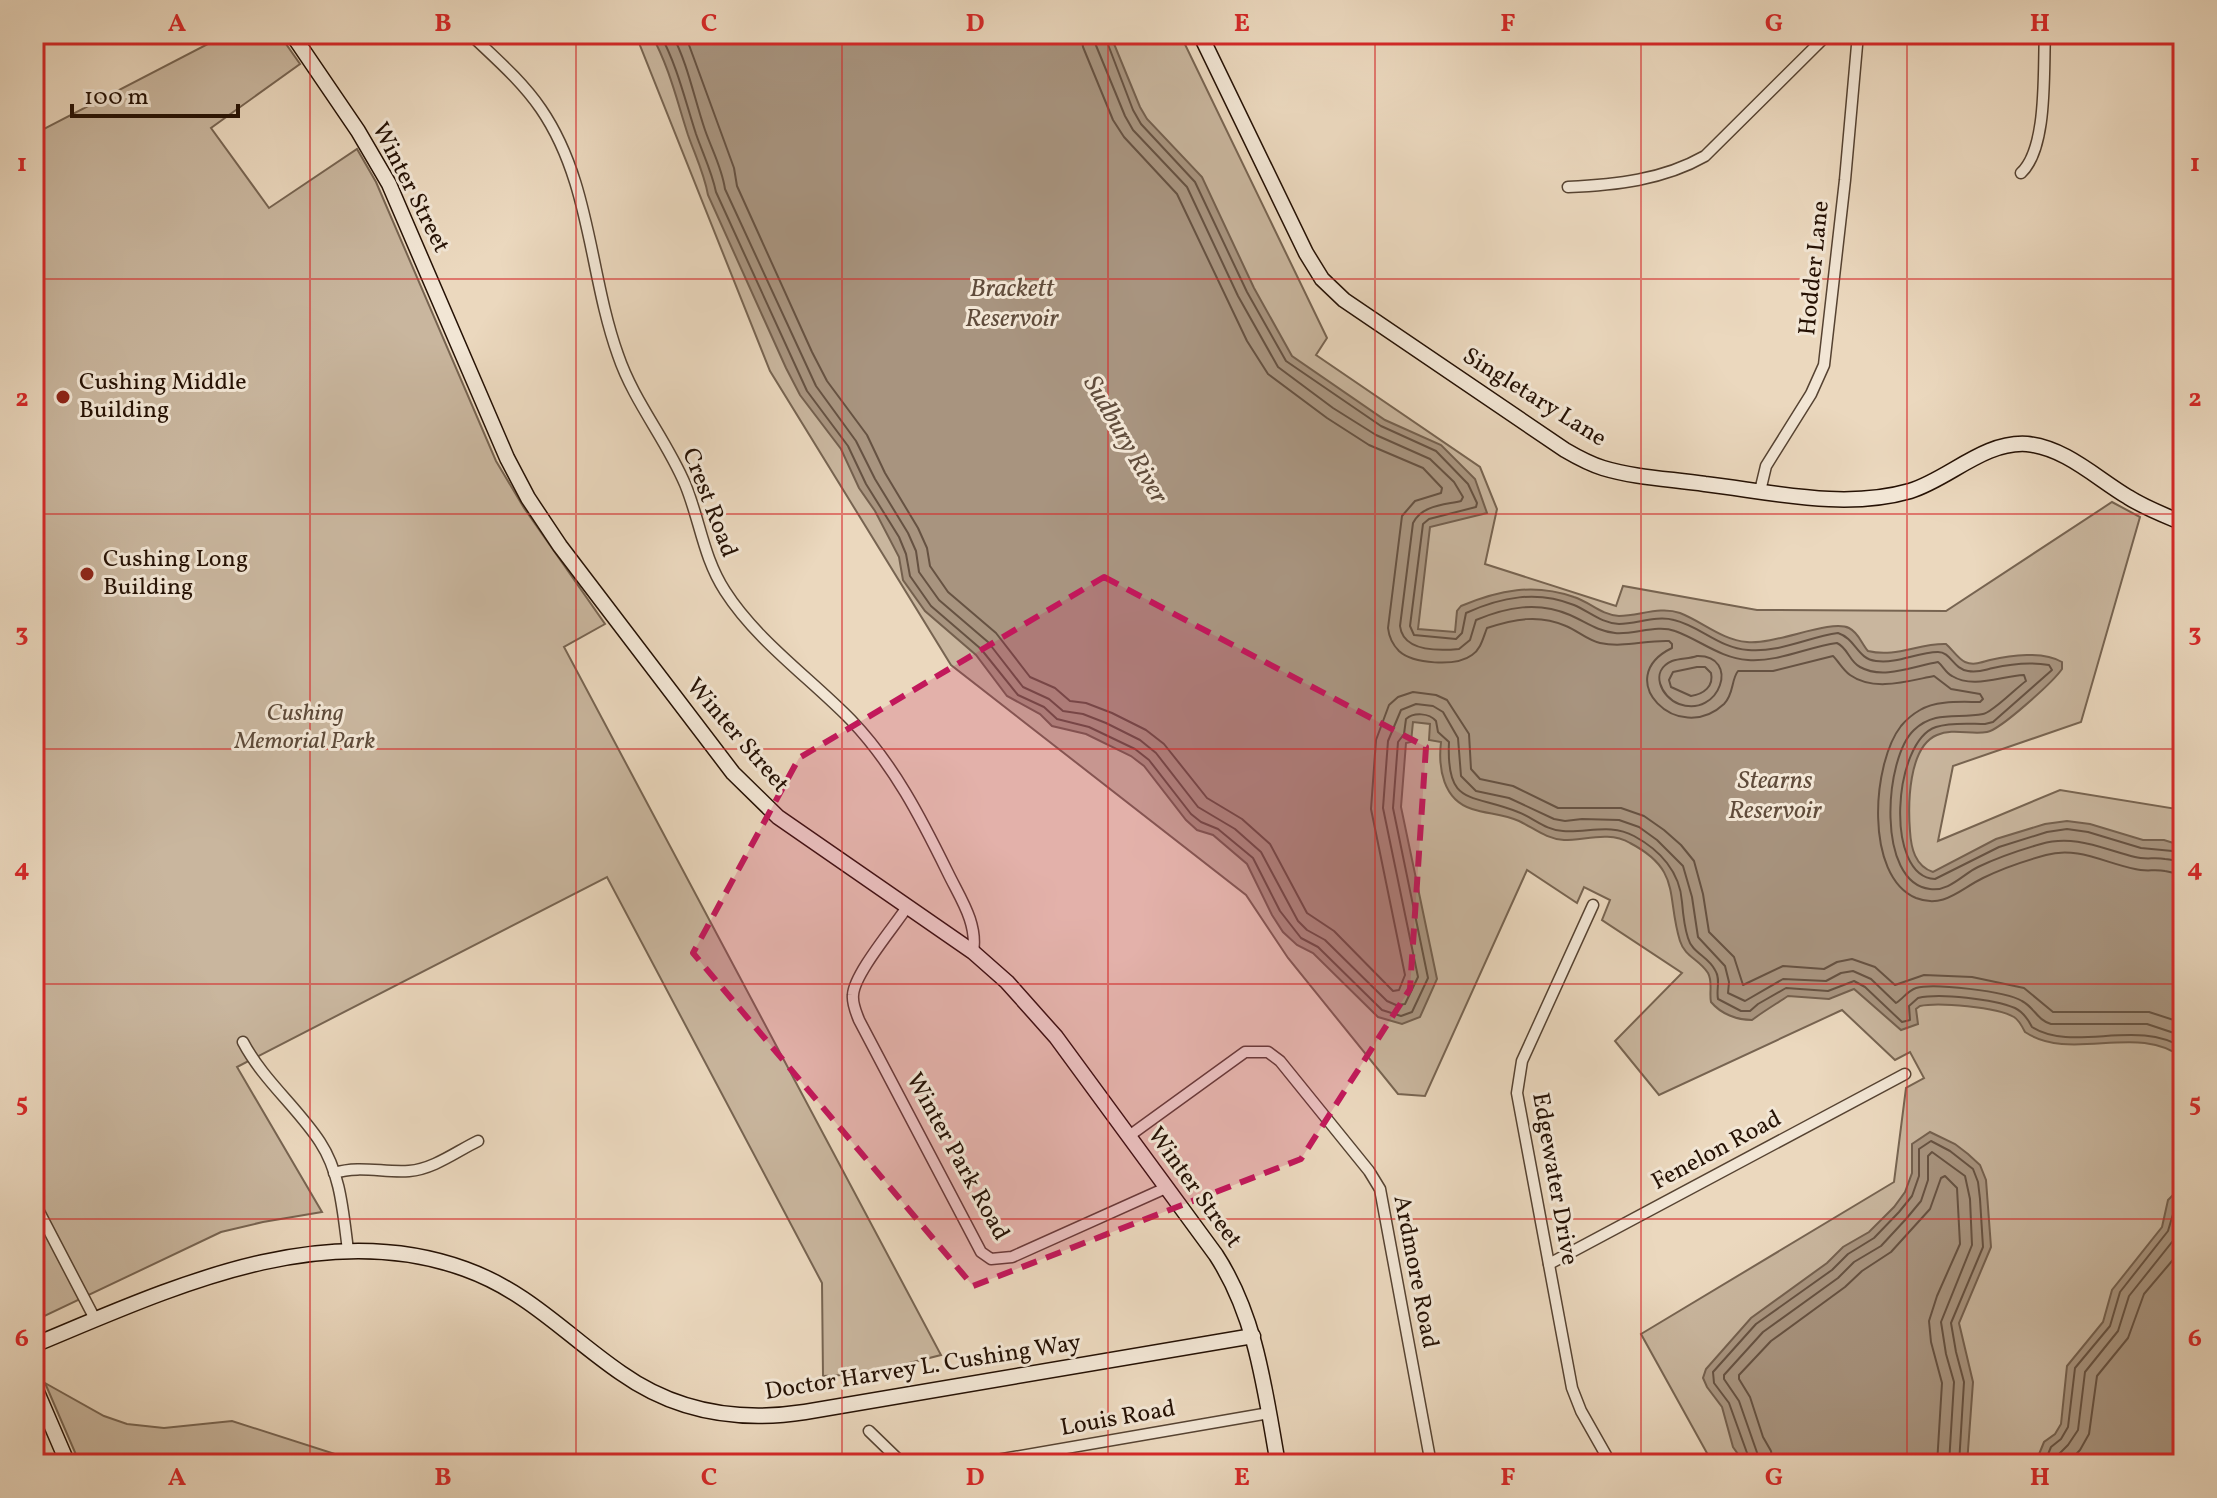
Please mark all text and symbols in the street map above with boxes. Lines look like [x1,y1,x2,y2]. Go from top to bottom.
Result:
text: A [168,6,187,42]
text: B [434,6,452,42]
text: C [701,6,717,42]
text: D [965,6,985,42]
text: E [1234,6,1250,42]
text: F [1500,6,1516,42]
text: G [1765,6,1783,42]
text: H [2030,6,2050,42]
scale bar [72,68,238,118]
text: 100 m [84,81,149,115]
street label: Winter Street [363,117,457,259]
text: 1 [17,146,27,182]
text: 1 [2190,146,2200,182]
street label: Hodder Lane [1791,199,1839,337]
water label: Brackett Reservoir [965,271,1059,337]
street label: Singletary Lane [1455,340,1613,456]
place label: Cushing Middle Building [79,366,247,428]
water label: Sudbury River [1074,369,1176,511]
text: 2 [15,381,29,417]
text: 2 [2188,381,2202,417]
marker: Cushing Middle Building [54,388,72,406]
street label: Crest Road [673,443,745,563]
place label: Cushing Long Building [103,543,248,605]
marker: Cushing Long Building [78,565,96,583]
text: 3 [15,616,29,652]
text: 3 [2188,616,2202,652]
street label: Winter Street [678,671,796,801]
park label: Cushing Memorial Park [234,697,375,759]
water label: Stearns Reservoir [1728,763,1822,829]
text: 4 [14,851,30,887]
text: 4 [2187,851,2203,887]
street label: Winter Park Road [897,1067,1017,1247]
text: 5 [16,1086,28,1122]
text: 5 [2189,1086,2201,1122]
street label: Edgewater Drive [1522,1090,1586,1268]
street label: Fenelon Road [1646,1103,1788,1199]
street label: Winter Street [1138,1120,1250,1256]
street label: Ardmore Road [1384,1193,1446,1351]
text: 6 [15,1321,29,1357]
text: 6 [2188,1321,2202,1357]
street label: Doctor Harvey L. Cushing Way [762,1326,1084,1410]
street label: Louis Road [1058,1392,1178,1446]
text: A [168,1460,187,1496]
text: B [434,1460,452,1496]
text: C [701,1460,717,1496]
text: D [965,1460,985,1496]
text: E [1234,1460,1250,1496]
text: F [1500,1460,1516,1496]
text: G [1765,1460,1783,1496]
text: H [2030,1460,2050,1496]

